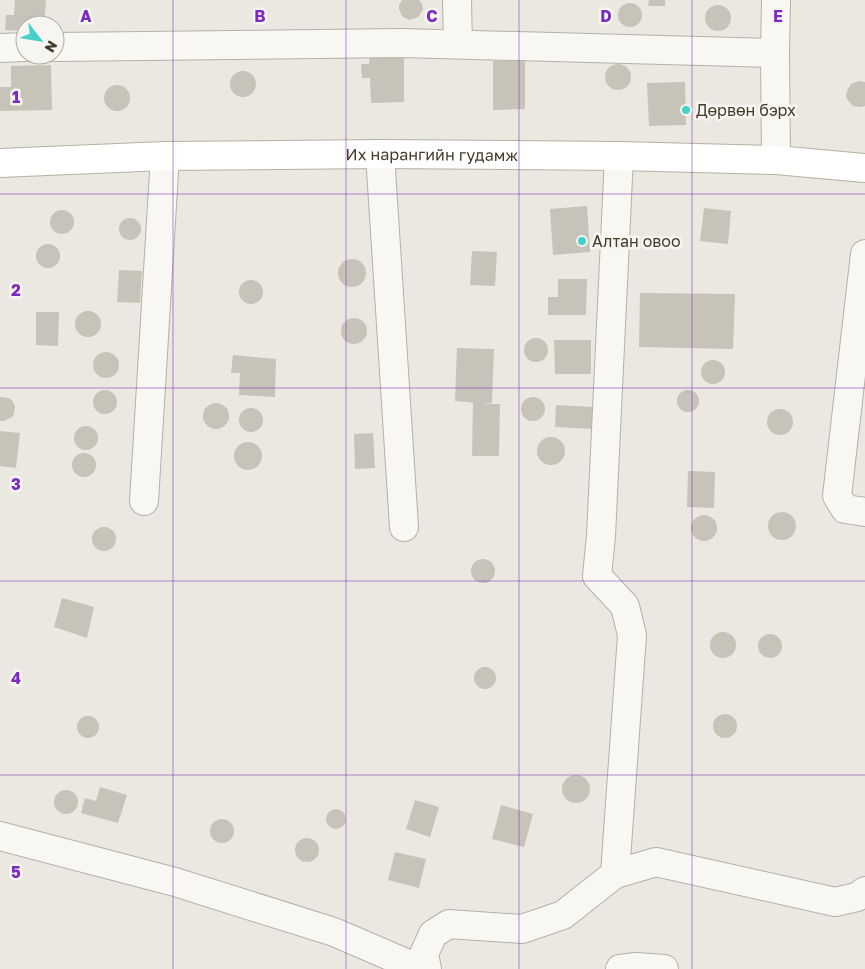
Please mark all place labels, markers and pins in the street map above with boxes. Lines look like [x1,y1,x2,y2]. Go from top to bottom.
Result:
place label: Дөрвөн бэрх [696,100,796,120]
marker: Дөрвөн бэрх [680,104,692,116]
place label: Алтан овоо [592,231,681,251]
marker: Алтан овоо [576,235,588,247]

